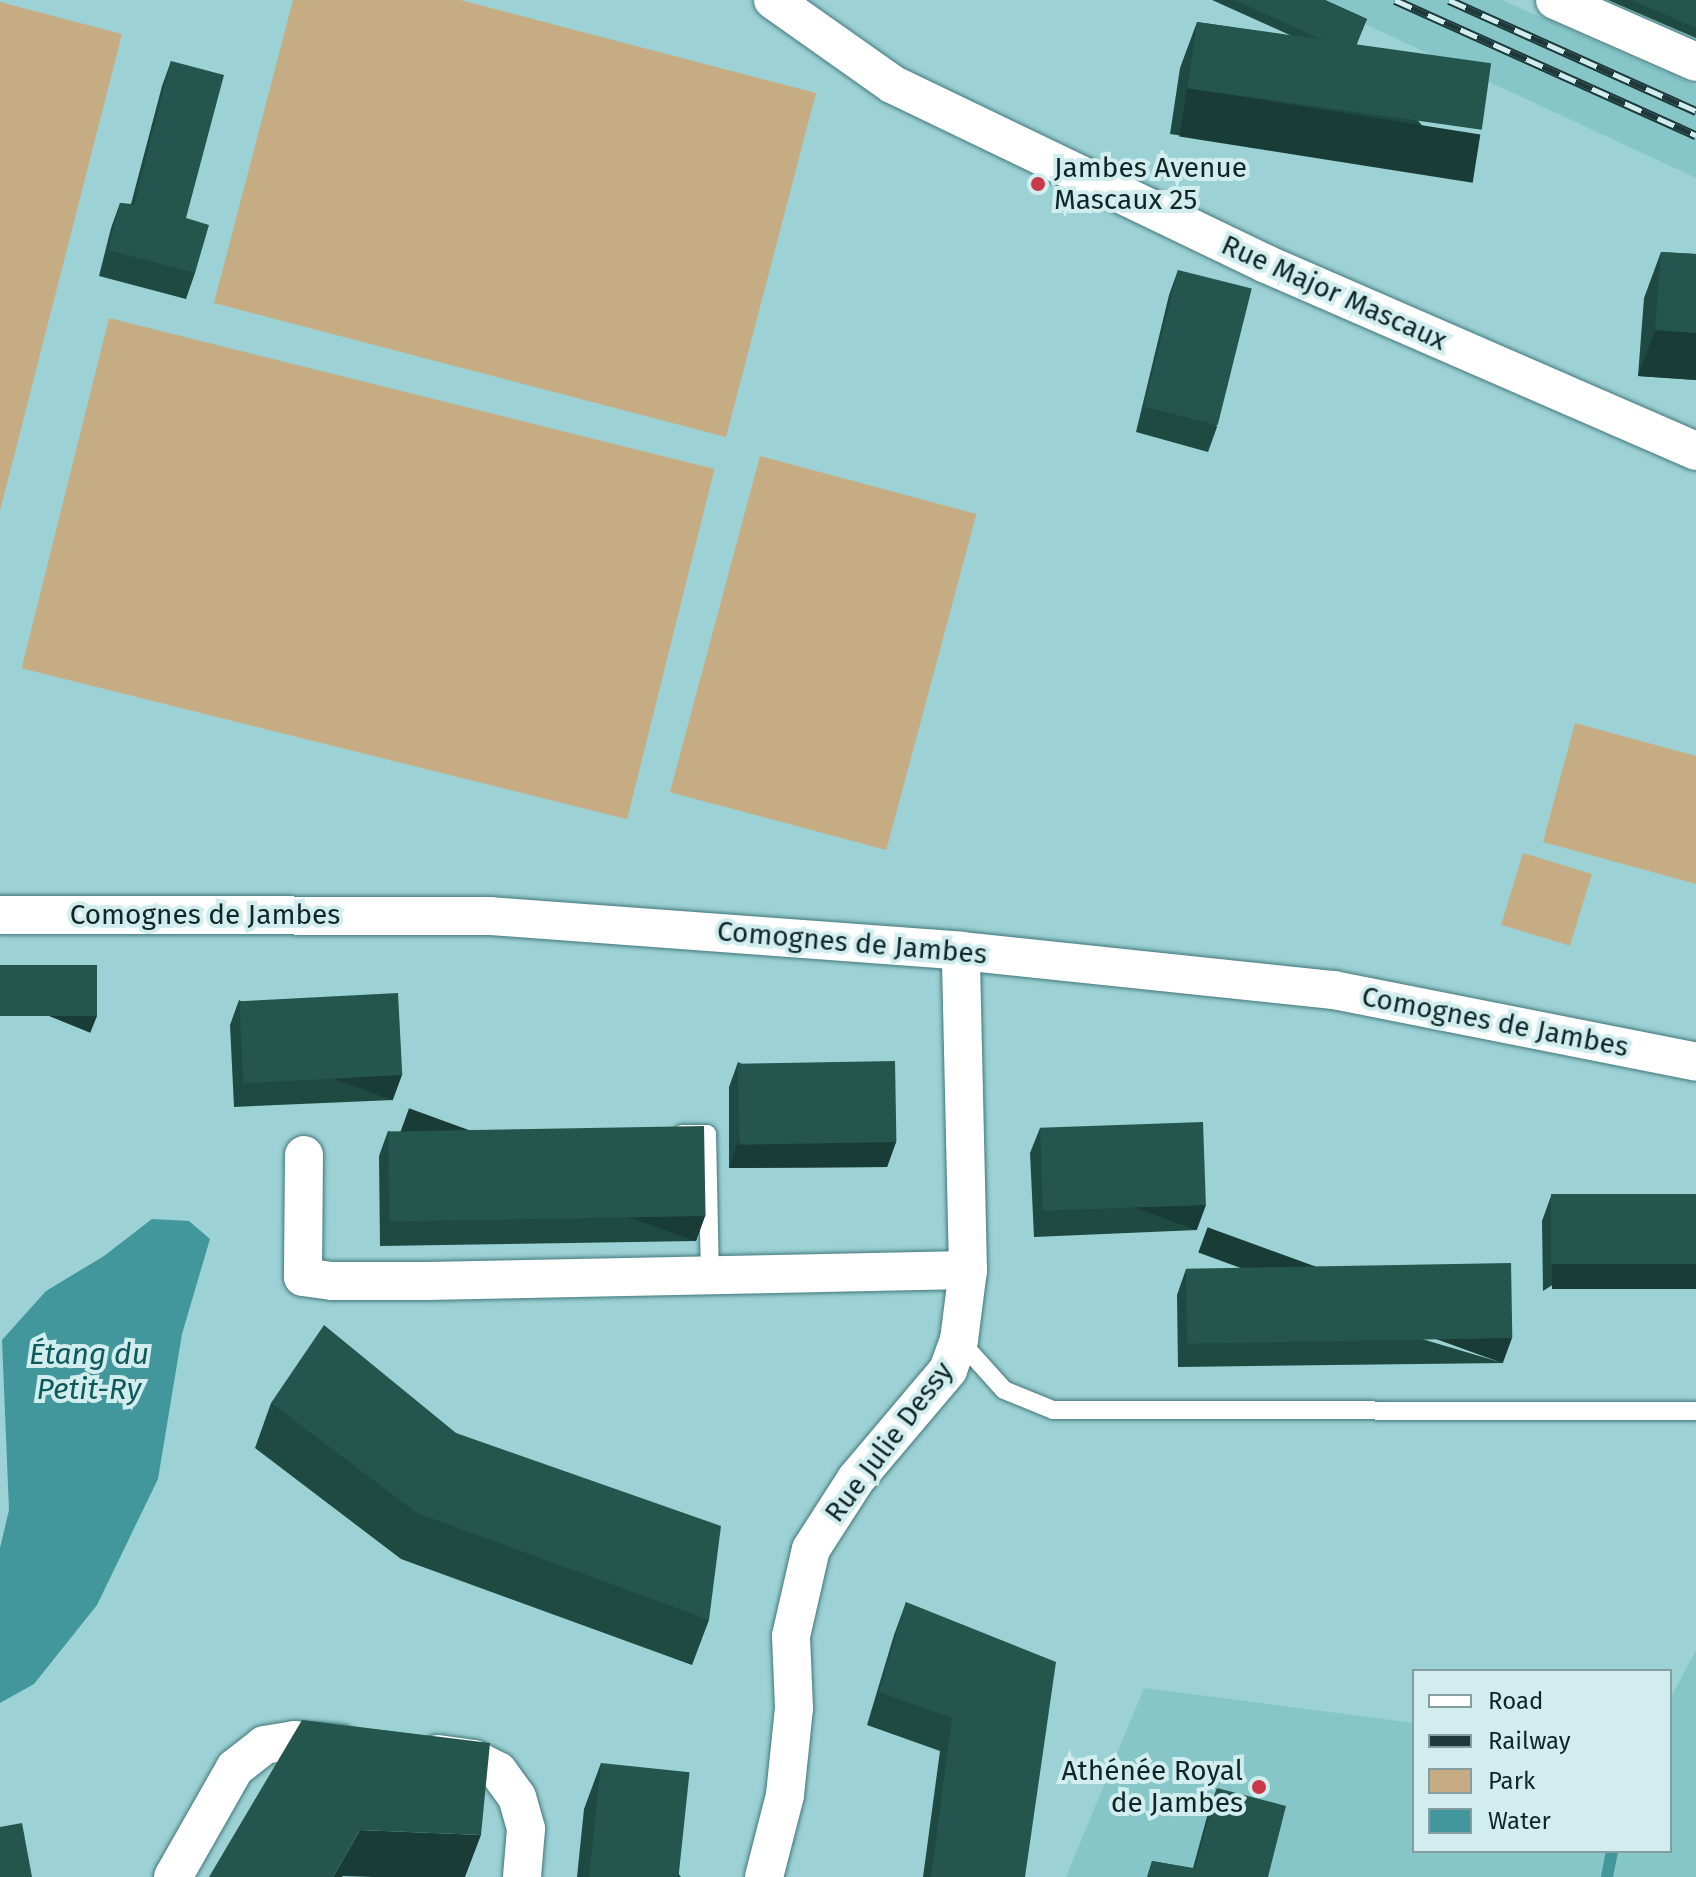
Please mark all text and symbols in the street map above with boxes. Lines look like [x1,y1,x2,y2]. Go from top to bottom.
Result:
place label: Jambes Avenue Mascaux 25 [1054,151,1247,217]
marker: Jambes Avenue Mascaux 25 [1029,175,1047,193]
street label: Rue Major Mascaux [1216,228,1452,358]
street label: Comognes de Jambes [70,898,340,932]
street label: Comognes de Jambes [716,914,988,972]
street label: Comognes de Jambes [1359,980,1631,1064]
water label: Étang du Petit-Ry [29,1336,149,1406]
street label: Rue Julie Dessy [818,1355,960,1529]
legend [1412,1669,1672,1853]
text: Road [1488,1687,1543,1715]
text: Railway [1488,1727,1571,1755]
place label: Athénée Royal de Jambes [1062,1754,1243,1820]
text: Park [1488,1767,1535,1795]
marker: Athénée Royal de Jambes [1250,1778,1268,1796]
text: Water [1488,1807,1551,1835]

